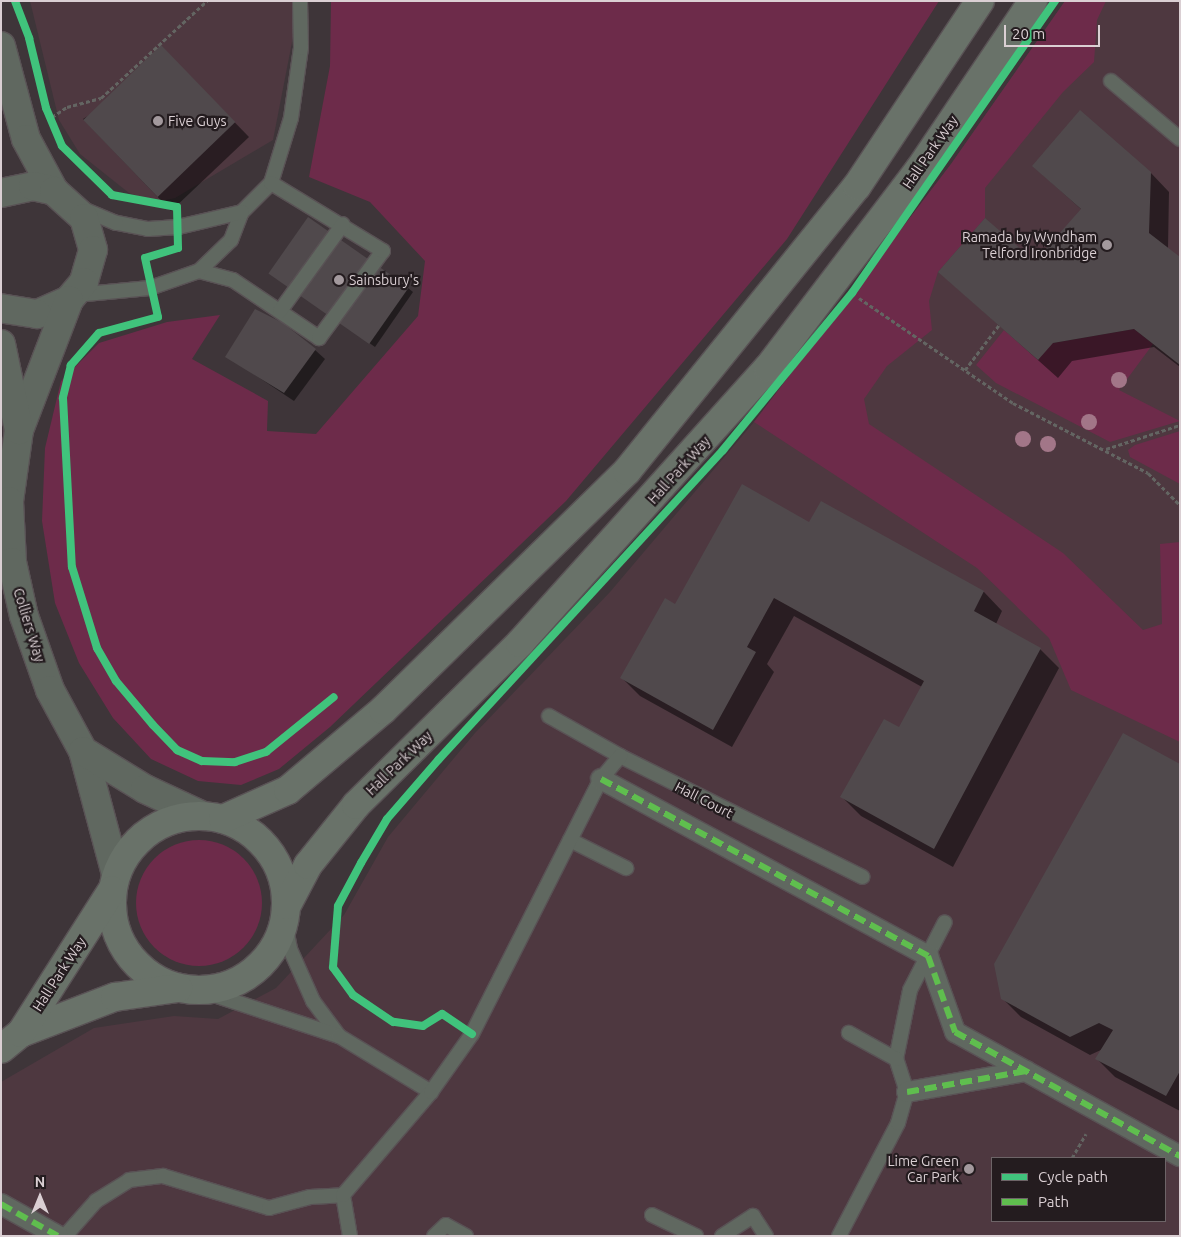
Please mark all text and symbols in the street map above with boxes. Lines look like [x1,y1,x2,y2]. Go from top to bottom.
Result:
scale bar [1006,15,1102,47]
text: 20 m [1012,25,1045,42]
street label: Hall Park Way [899,112,961,192]
place label: Five Guys [168,113,227,129]
marker: Five Guys [152,115,164,127]
place label: Ramada by Wyndham Telford Ironbridge [962,229,1097,262]
marker: Ramada by Wyndham Telford Ironbridge [1101,239,1113,251]
place label: Sainsbury's [349,272,419,288]
marker: Sainsbury's [333,274,345,286]
street label: Hall Park Way [644,433,714,507]
street label: Colliers Way [10,586,48,664]
street label: Hall Park Way [363,727,435,799]
street label: Hall Court [672,778,736,822]
street label: Hall Park Way [29,934,89,1014]
place label: Lime Green Car Park [887,1153,959,1186]
legend [991,1157,1166,1222]
marker: Lime Green Car Park [963,1163,975,1175]
text: Cycle path [1038,1168,1108,1185]
north arrow [15,1172,65,1222]
text: N [35,1174,45,1190]
text: Path [1038,1193,1069,1210]

